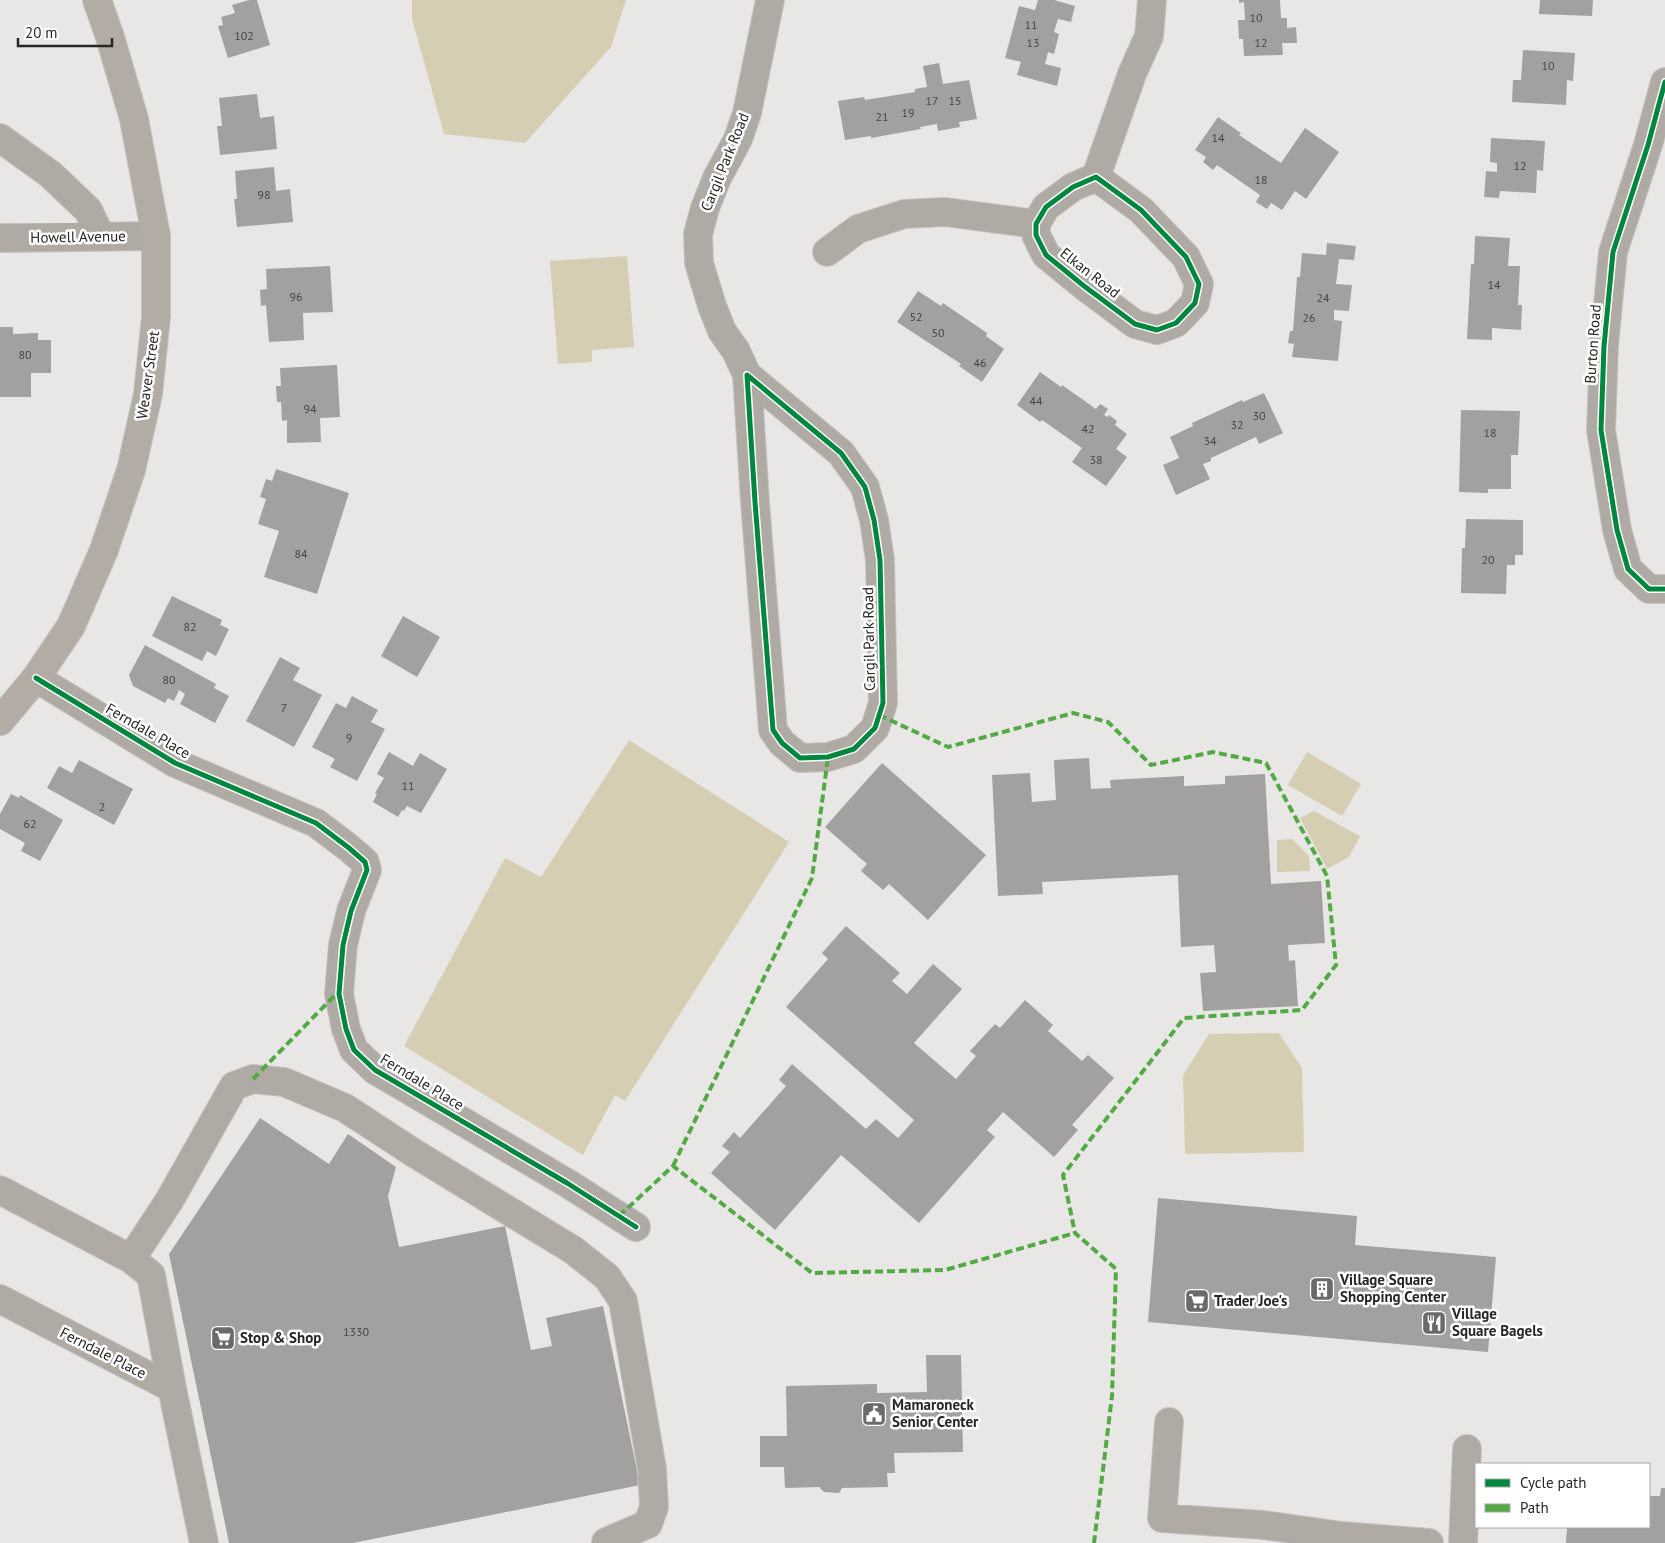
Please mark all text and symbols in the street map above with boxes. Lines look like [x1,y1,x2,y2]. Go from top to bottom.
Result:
house number: 10 [1249,10,1263,25]
scale bar [18,15,111,47]
house number: 11 [1024,17,1038,32]
text: 20 m [25,23,58,42]
house number: 102 [234,28,254,43]
house number: 13 [1026,35,1040,50]
house number: 12 [1254,35,1268,50]
house number: 10 [1541,58,1555,73]
house number: 17 [925,93,939,108]
house number: 15 [948,93,962,108]
house number: 19 [901,105,915,120]
house number: 21 [875,109,889,124]
street label: Cargil Park Road [696,110,753,214]
house number: 14 [1211,130,1225,145]
house number: 12 [1513,158,1527,173]
house number: 18 [1254,172,1268,187]
house number: 98 [257,187,271,202]
street label: Howell Avenue [30,226,126,247]
street label: Elkan Road [1056,243,1124,302]
house number: 14 [1487,277,1501,292]
house number: 96 [289,289,303,304]
house number: 24 [1316,290,1330,305]
street label: Burton Road [1580,304,1605,384]
house number: 52 [909,309,923,324]
house number: 26 [1302,310,1316,325]
house number: 50 [931,325,945,340]
street label: Weaver Street [132,330,163,420]
house number: 80 [18,347,32,362]
house number: 46 [973,355,987,370]
house number: 44 [1029,393,1043,408]
house number: 94 [303,401,317,416]
house number: 30 [1252,408,1266,423]
house number: 32 [1230,417,1244,432]
house number: 42 [1081,421,1095,436]
house number: 18 [1483,425,1497,440]
house number: 34 [1203,433,1217,448]
house number: 38 [1089,452,1103,467]
house number: 84 [294,546,308,561]
house number: 20 [1481,552,1495,567]
street label: Cargil Park Road [858,587,879,691]
house number: 82 [183,619,197,634]
house number: 80 [162,672,176,687]
street label: Ferndale Place [103,699,194,762]
house number: 7 [281,700,287,715]
house number: 9 [346,730,352,745]
house number: 11 [401,778,415,793]
house number: 2 [99,799,105,814]
house number: 62 [23,816,37,831]
street label: Ferndale Place [377,1049,468,1114]
place label: Village Square Shopping Center [1339,1270,1447,1306]
building icon: Village Square Shopping Center [1309,1276,1335,1302]
supermarket icon: Trader Joe's [1184,1288,1210,1314]
place label: Trader Joe's [1214,1291,1287,1310]
place label: Village Square Bagels [1451,1304,1543,1340]
restaurant icon: Village Square Bagels [1421,1310,1447,1336]
street label: Ferndale Place [57,1323,150,1382]
house number: 1330 [343,1324,370,1339]
supermarket icon: Stop & Shop [210,1325,236,1351]
place label: Stop & Shop [240,1328,321,1347]
place label: Mamaroneck Senior Center [892,1395,979,1431]
public building icon: Mamaroneck Senior Center [861,1401,887,1427]
legend [1475,1463,1650,1528]
text: Cycle path [1520,1473,1586,1492]
text: Path [1520,1498,1549,1517]

